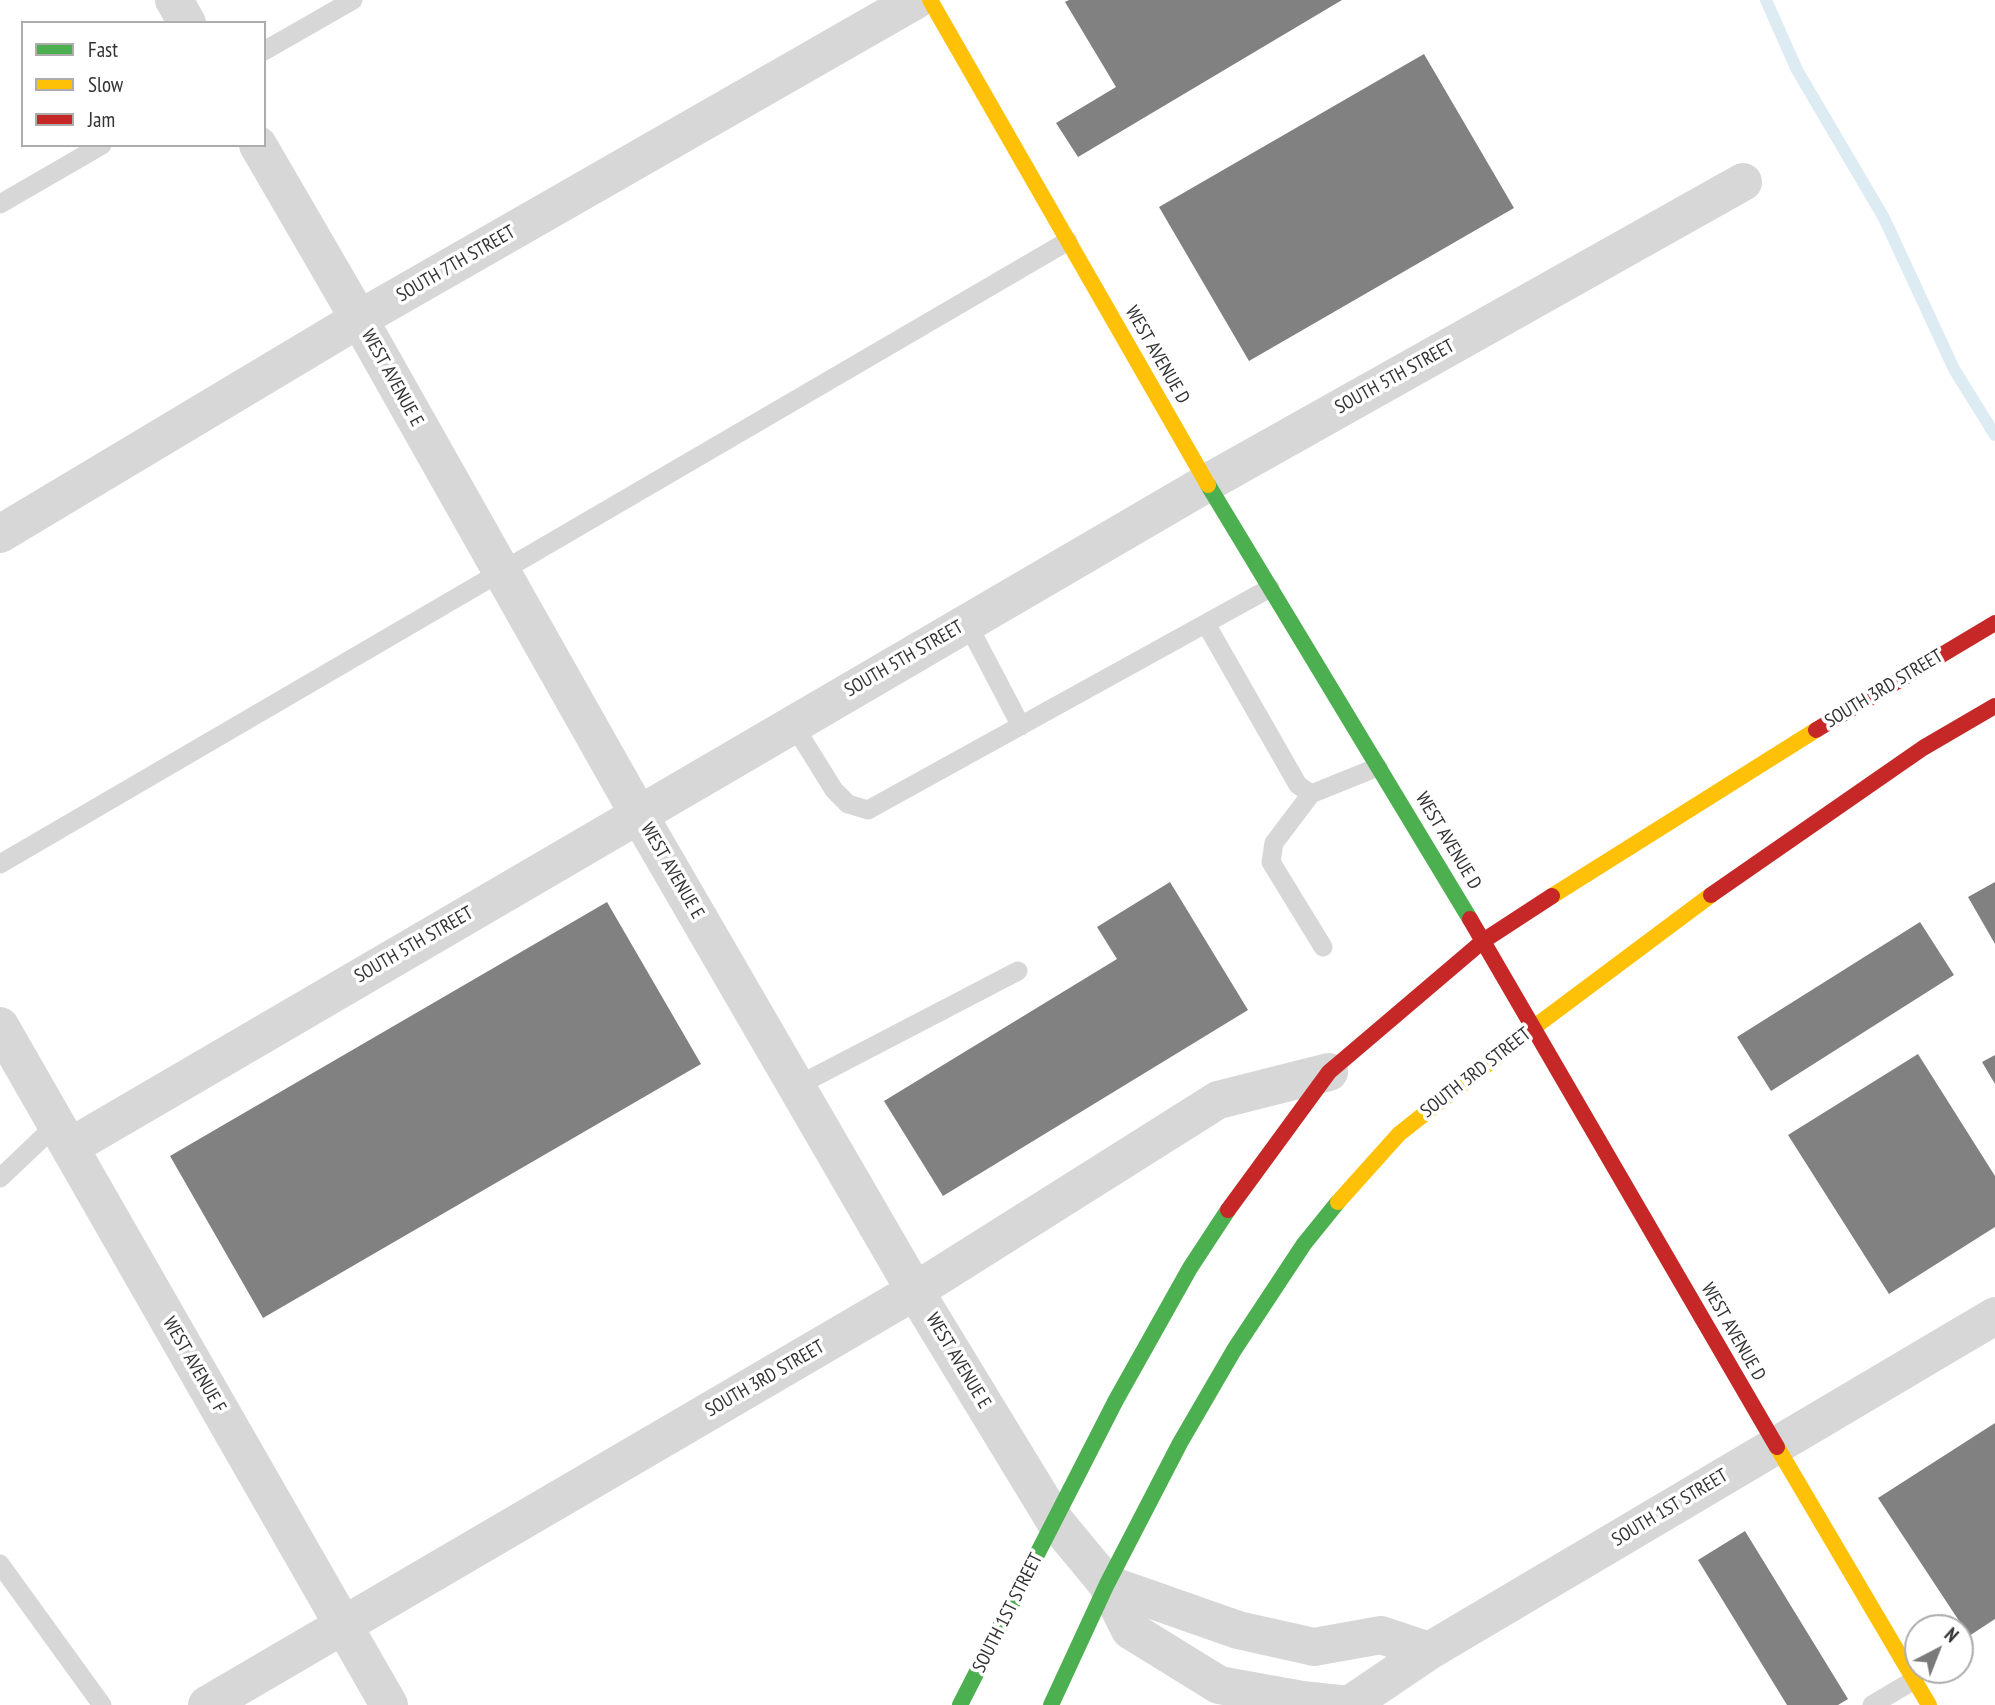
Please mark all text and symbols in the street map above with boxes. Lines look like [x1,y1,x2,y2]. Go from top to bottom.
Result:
legend [21,21,266,147]
text: Fast [88,36,118,63]
text: Slow [88,71,123,98]
text: Jam [88,106,115,133]
street label: SOUTH 7TH STREET [393,221,519,307]
street label: WEST AVENUE D [1120,302,1194,408]
street label: WEST AVENUE E [356,326,428,430]
street label: SOUTH 5TH STREET [1331,335,1459,419]
street label: SOUTH 5TH STREET [841,616,967,702]
street label: SOUTH 3RD STREET [1821,645,1947,733]
street label: WEST AVENUE D [1410,788,1486,894]
street label: WEST AVENUE E [635,819,709,923]
street label: SOUTH 5TH STREET [351,902,477,988]
street label: SOUTH 3RD STREET [1416,1023,1536,1123]
street label: WEST AVENUE D [1696,1279,1770,1385]
street label: WEST AVENUE E [921,1309,995,1413]
street label: WEST AVENUE F [157,1313,231,1417]
street label: SOUTH 3RD STREET [702,1336,828,1422]
street label: SOUTH 1ST STREET [1608,1465,1732,1551]
street label: SOUTH 1ST STREET [968,1550,1048,1676]
north arrow [1904,1614,1974,1684]
text: N [1940,1623,1964,1647]

